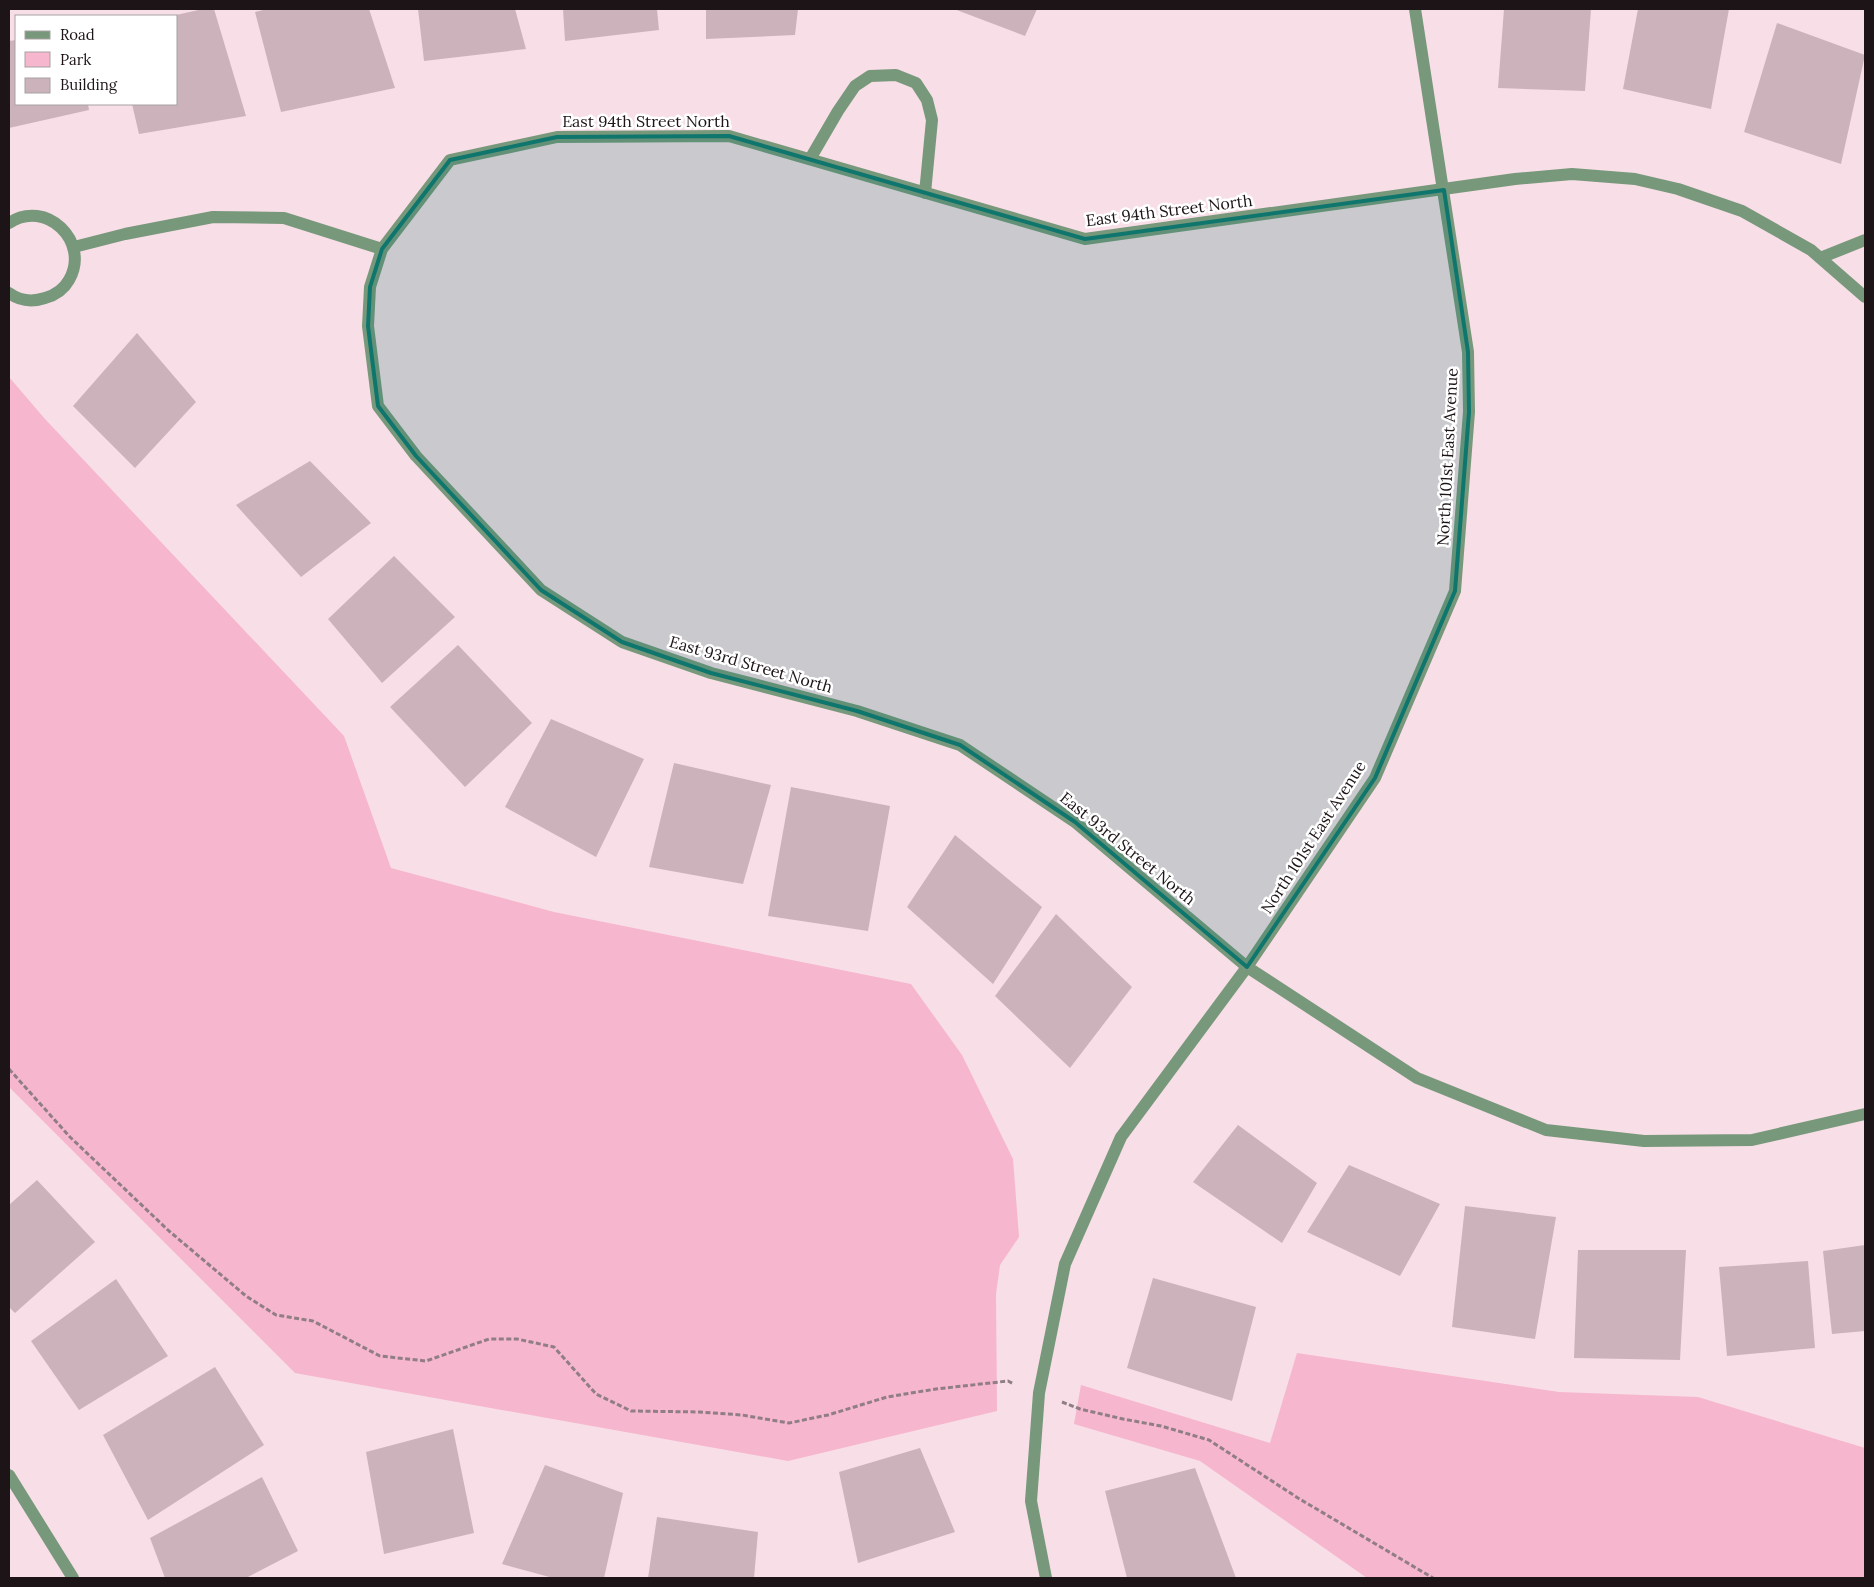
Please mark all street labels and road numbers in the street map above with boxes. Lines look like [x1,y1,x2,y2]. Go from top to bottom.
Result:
street label: East 94th Street North [562,111,730,131]
street label: East 94th Street North [1085,190,1254,230]
street label: North 101st East Avenue [1432,367,1462,546]
street label: East 93rd Street North [667,631,835,697]
street label: North 101st East Avenue [1256,757,1370,917]
street label: East 93rd Street North [1056,787,1200,909]

